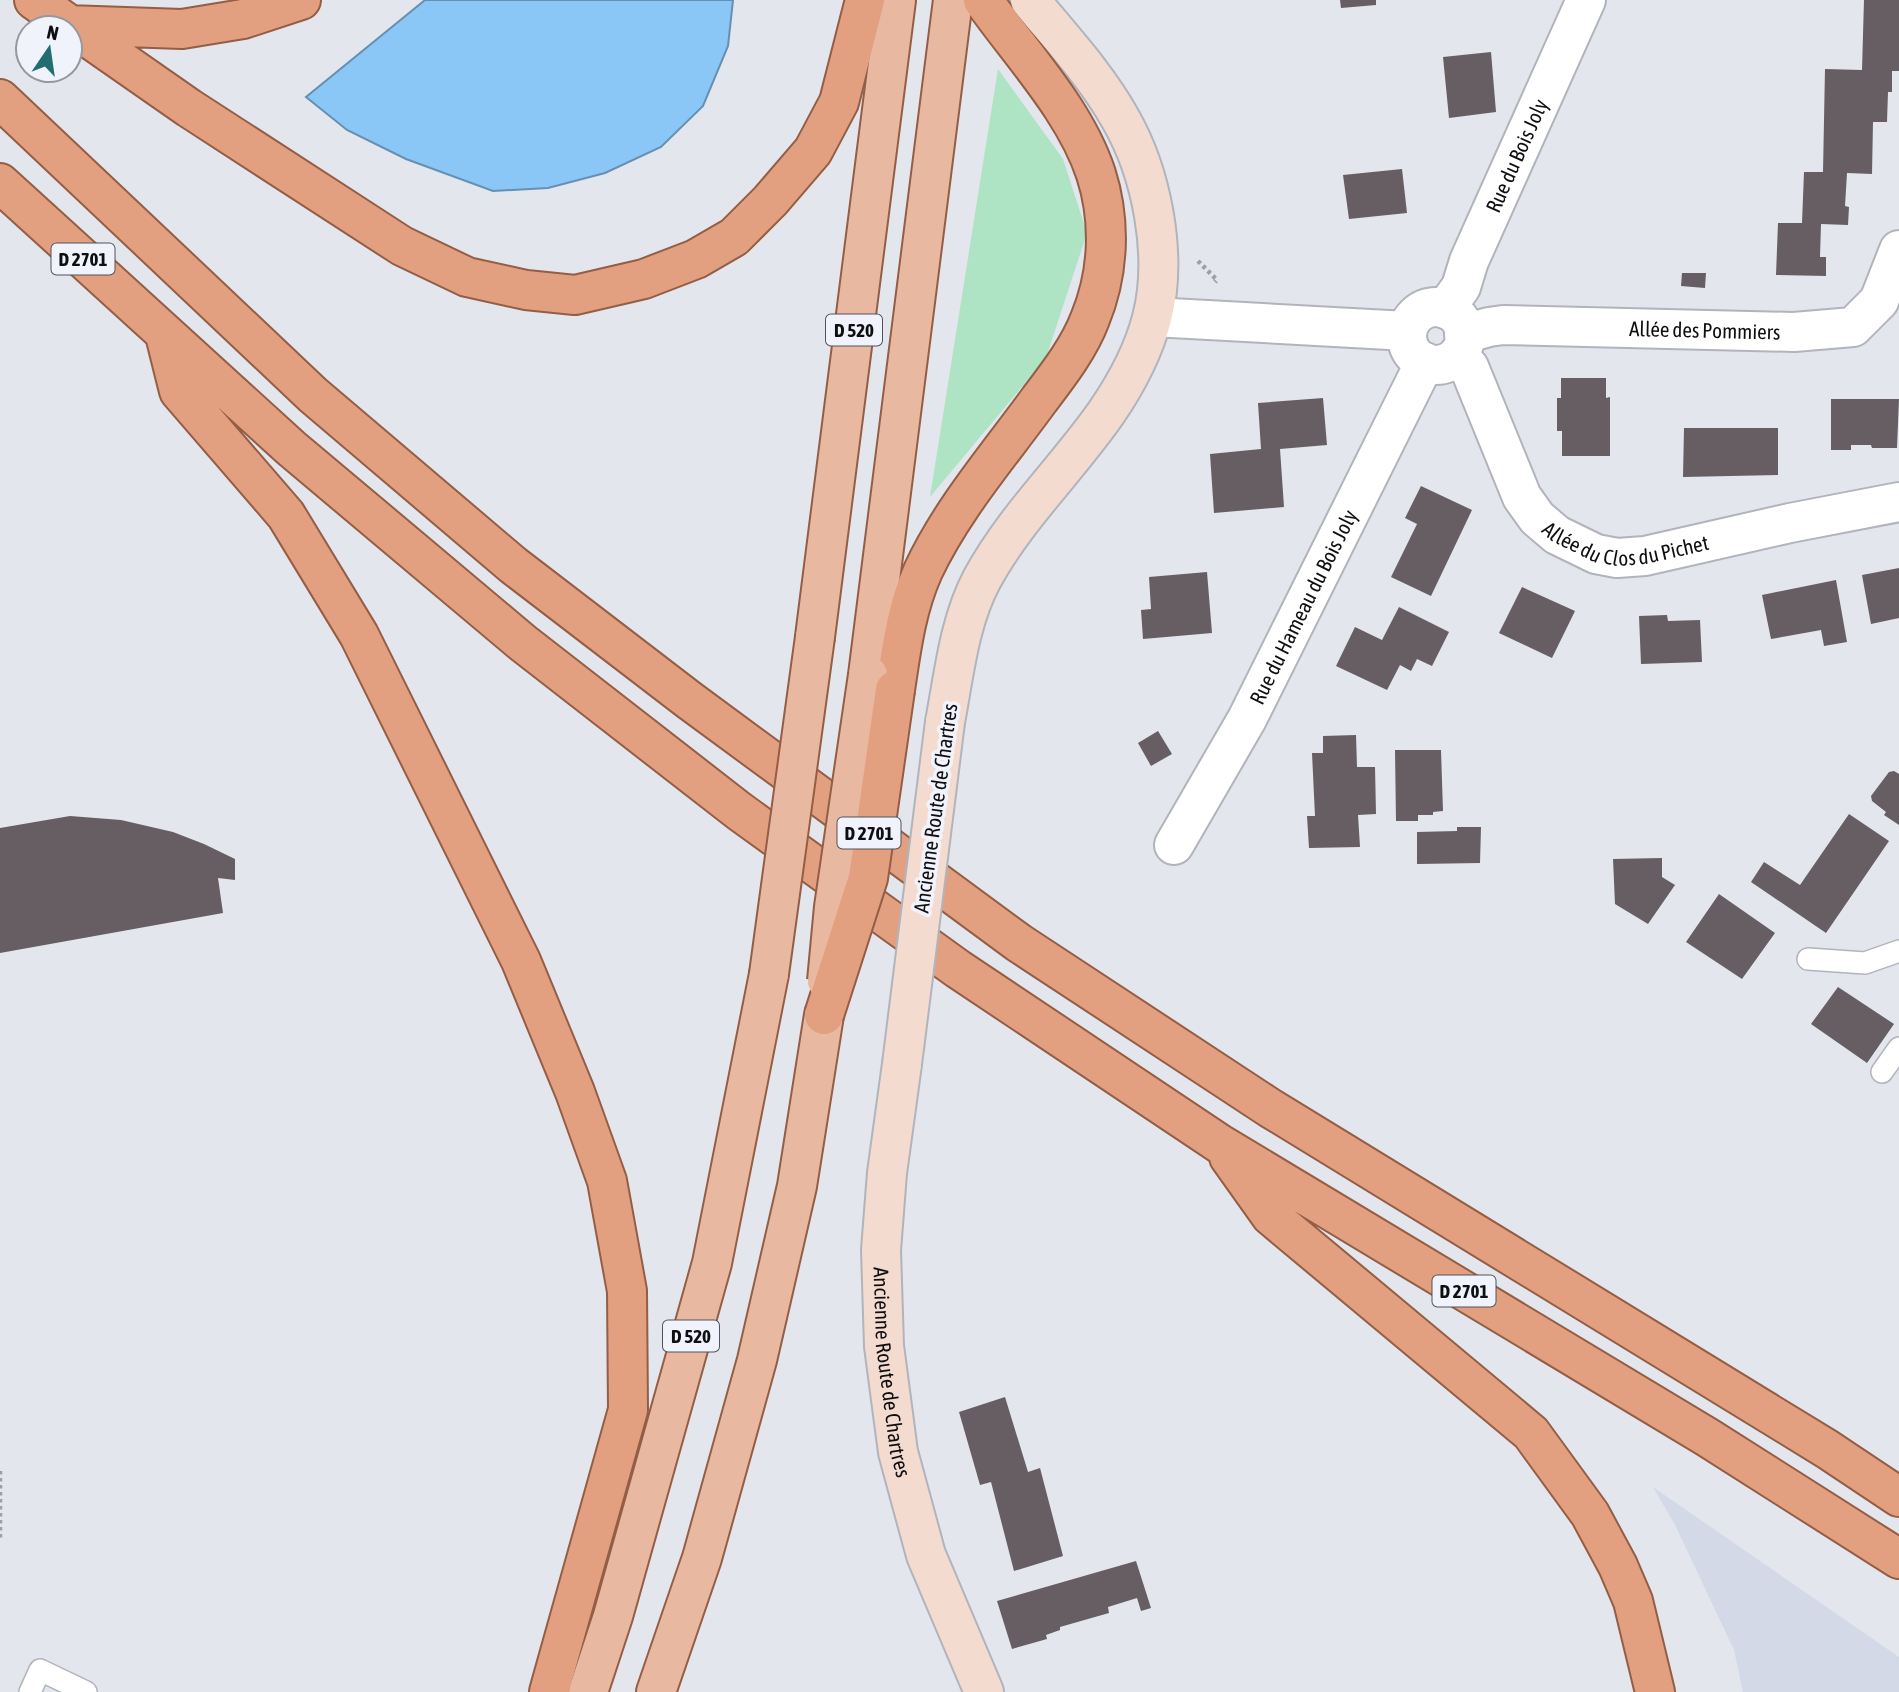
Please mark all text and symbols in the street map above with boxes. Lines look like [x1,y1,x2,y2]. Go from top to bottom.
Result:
north arrow [14,14,84,84]
text: N [45,20,61,44]
street label: Rue du Bois Joly [1480,95,1552,216]
road number: D 2701 [52,244,114,274]
road number: D 520 [826,314,882,346]
street label: Allée des Pommiers [1629,316,1781,344]
street label: Rue du Hameau du Bois Joly [1244,505,1362,708]
street label: Allée du Clos du Pichet [1538,516,1711,570]
street label: Ancienne Route de Chartres [908,702,962,914]
road number: D 2701 [838,818,900,848]
street label: Ancienne Route de Chartres [870,1267,916,1480]
road number: D 2701 [1432,1275,1496,1306]
road number: D 520 [663,1320,719,1352]

